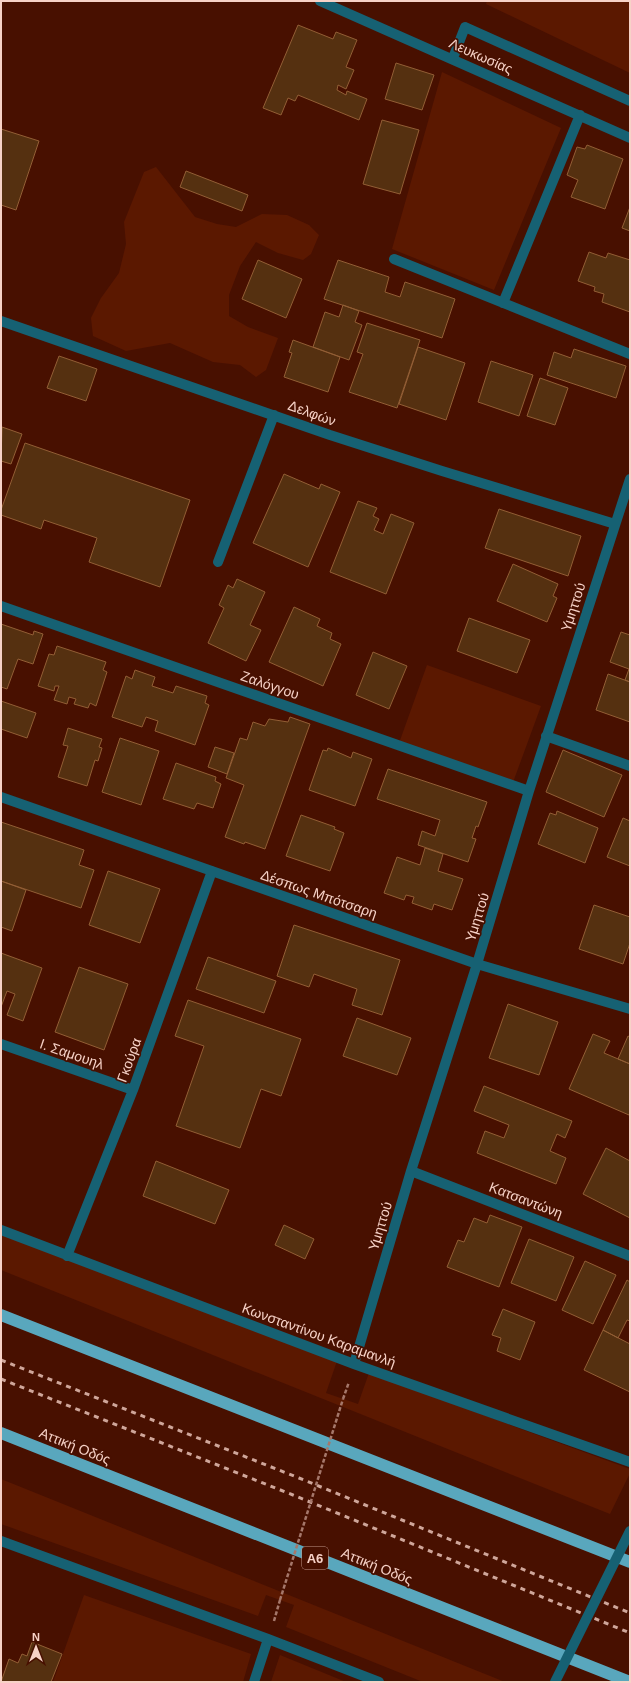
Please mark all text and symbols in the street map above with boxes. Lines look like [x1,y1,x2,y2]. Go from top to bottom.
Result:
street label: Λευκωσίας [447,35,515,77]
street label: Δελφών [286,397,338,429]
street label: Υμηττού [558,581,588,633]
street label: Ζαλόγγου [239,668,301,702]
street label: Δέσπως Μπότσαρη [259,867,379,921]
street label: Υμηττού [462,891,492,943]
street label: Ι. Σαμουηλ [38,1036,106,1072]
street label: Γκούρα [114,1036,144,1084]
street label: Κατσαντώνη [487,1179,565,1221]
street label: Υμηττού [365,1200,395,1252]
street label: Κωνσταντίνου Καραμανλή [240,1300,398,1370]
street label: Αττική Οδός [37,1424,113,1468]
street label: Αττική Οδός [339,1544,415,1588]
road number: Α6 [302,1547,328,1569]
north arrow [16,1627,56,1667]
text: N [32,1631,40,1643]

